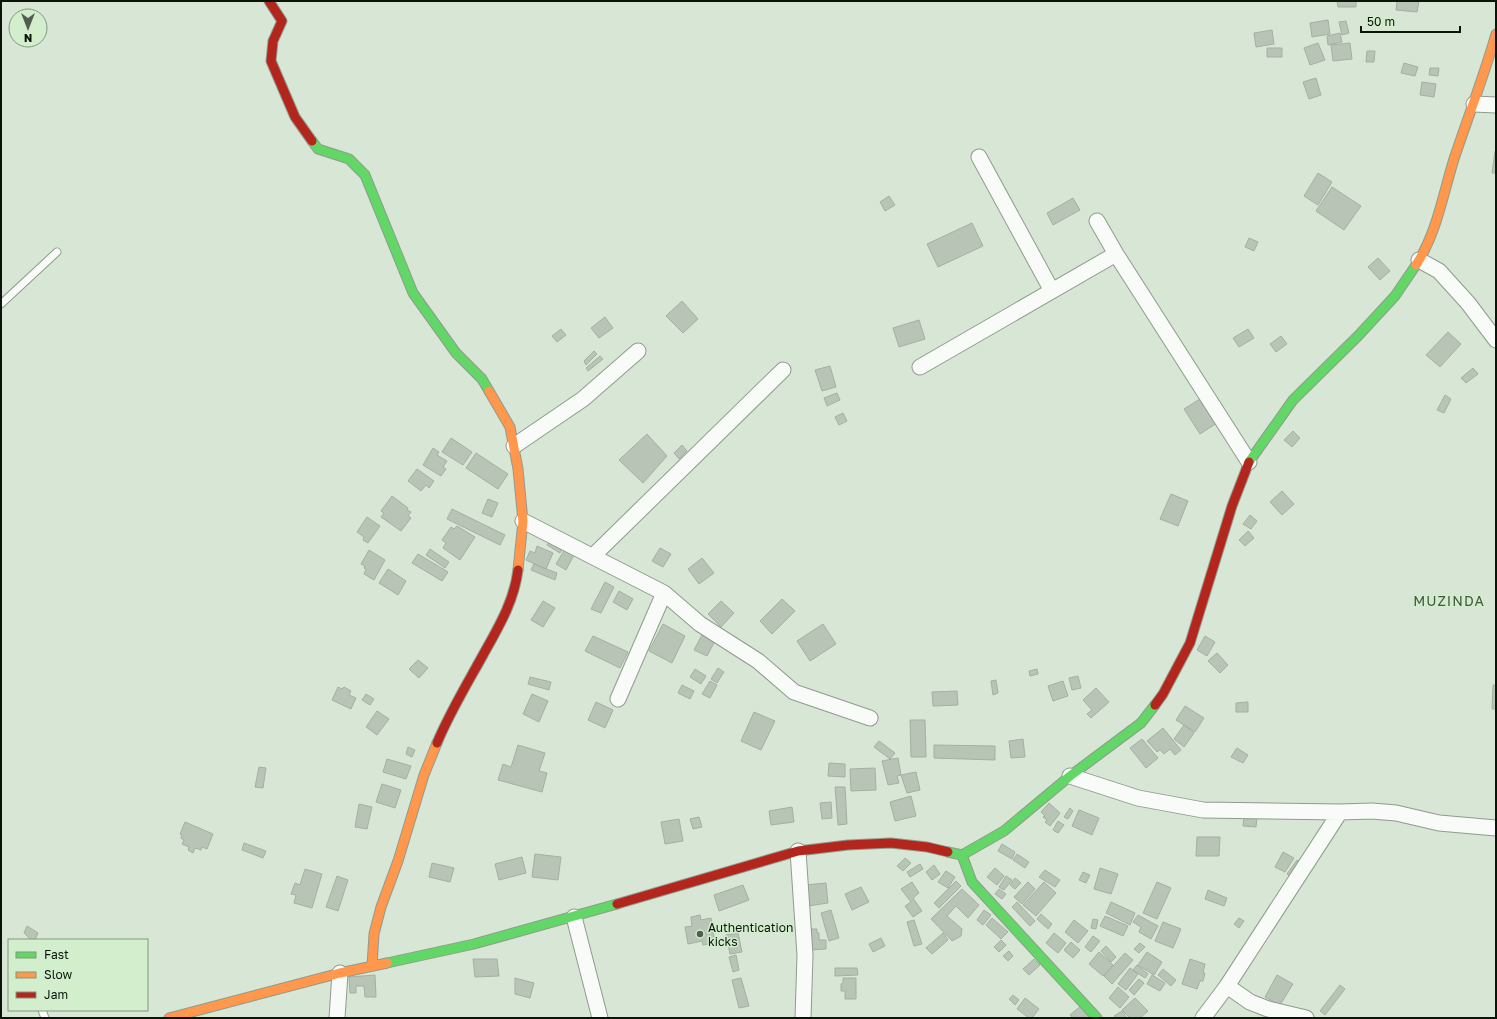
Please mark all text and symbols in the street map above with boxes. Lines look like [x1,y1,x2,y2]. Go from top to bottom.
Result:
north arrow [8,8,48,48]
scale bar [1361,8,1460,34]
text: 50 m [1367,14,1395,29]
text: N [24,32,32,45]
district label: MUZINDA [1413,592,1485,609]
place label: Authentication kicks [708,920,793,949]
marker: Authentication kicks [695,929,705,939]
legend [8,939,148,1011]
text: Fast [44,947,69,962]
text: Slow [44,967,72,982]
text: Jam [44,987,68,1002]

